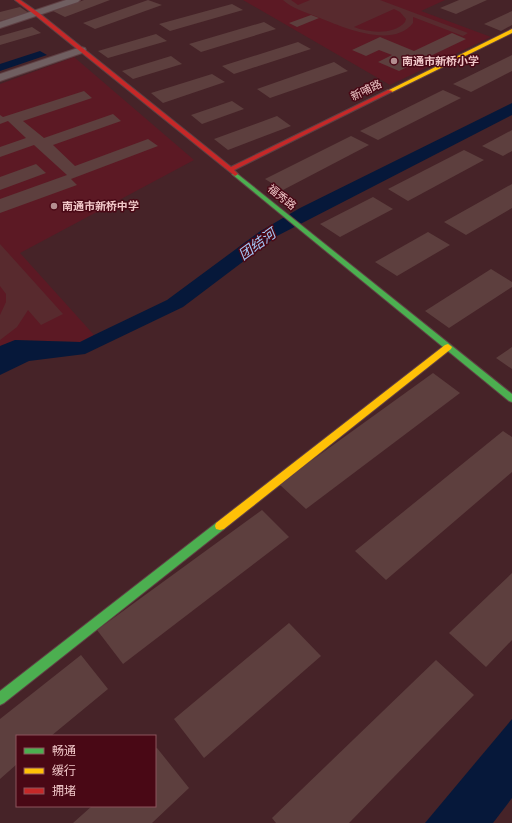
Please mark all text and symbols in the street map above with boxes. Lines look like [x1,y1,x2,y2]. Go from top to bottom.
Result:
place label: 南通市新桥小学 [402,55,479,67]
marker: 南通市新桥小学 [389,56,399,66]
street label: 新哺路 [349,77,383,103]
street label: 福秀路 [265,182,299,212]
place label: 南通市新桥中学 [62,200,139,212]
marker: 南通市新桥中学 [49,201,59,211]
water label: 团结河 [235,223,281,263]
legend [16,735,156,807]
text: 畅通 [52,744,76,758]
text: 缓行 [52,764,76,778]
text: 拥堵 [52,784,76,798]

